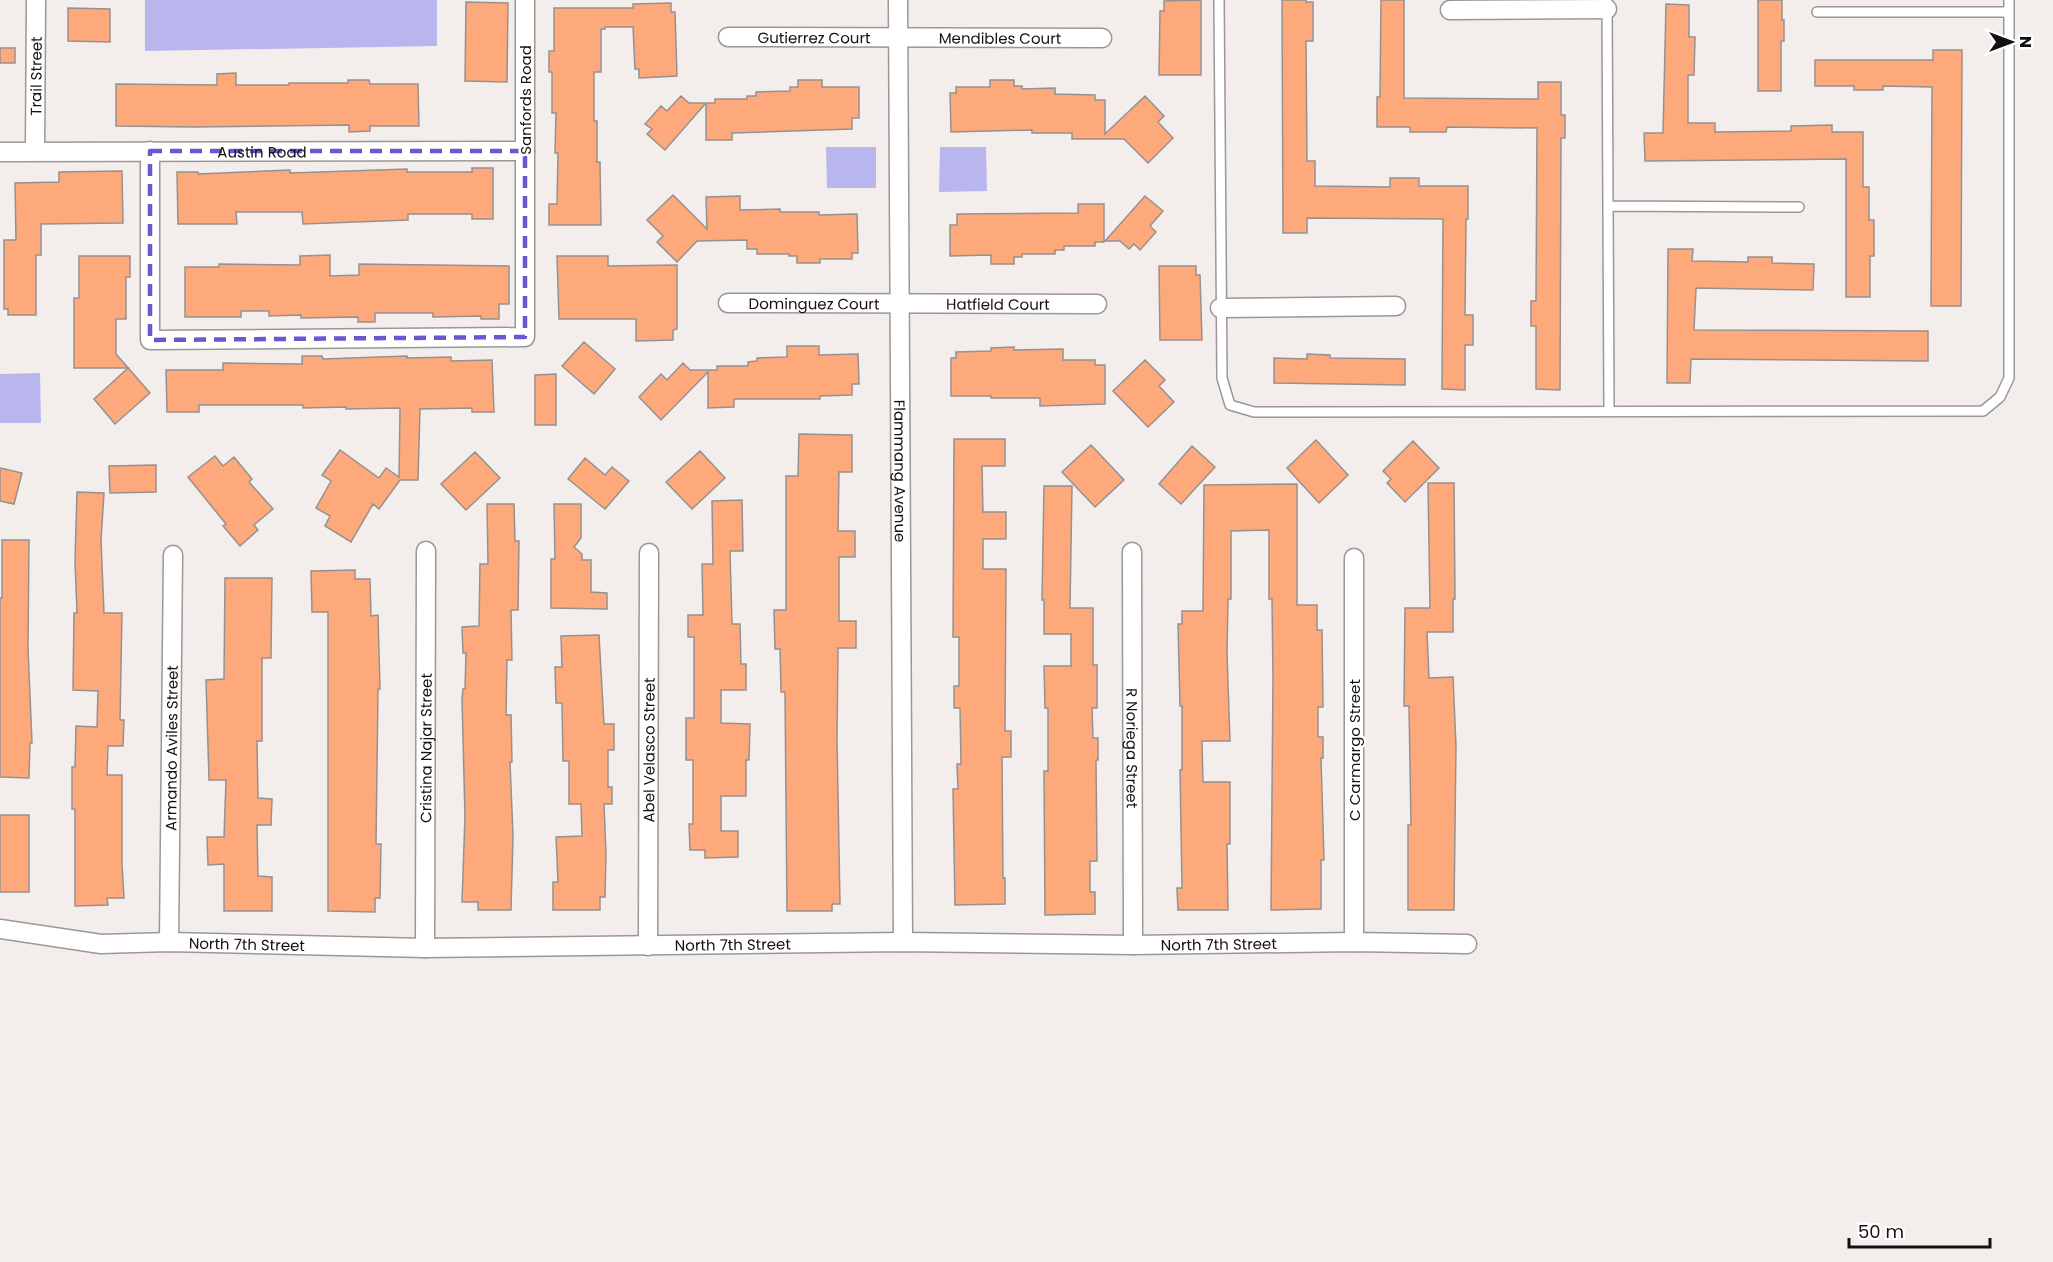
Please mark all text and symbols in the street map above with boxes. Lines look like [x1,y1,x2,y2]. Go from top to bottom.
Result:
north arrow [1981,12,2041,72]
street label: Gutierrez Court [757,27,871,48]
street label: Mendibles Court [939,27,1061,48]
street label: Trail Street [25,36,46,116]
text: N [2014,36,2037,48]
street label: Sanfords Road [515,45,536,155]
street label: Austin Road [217,141,307,162]
street label: Dominguez Court [749,293,879,314]
street label: Hatfield Court [946,293,1050,314]
street label: Flammang Avenue [890,400,911,542]
street label: Armando Aviles Street [160,665,182,831]
street label: Cristina Najar Street [415,673,436,823]
street label: Abel Velasco Street [638,677,659,823]
street label: C Carmargo Street [1344,679,1365,821]
street label: R Noriega Street [1122,688,1143,808]
street label: North 7th Street [189,932,305,956]
street label: North 7th Street [675,933,791,955]
street label: North 7th Street [1161,933,1277,955]
scale bar [1849,1211,1990,1249]
text: 50 m [1858,1219,1904,1244]

